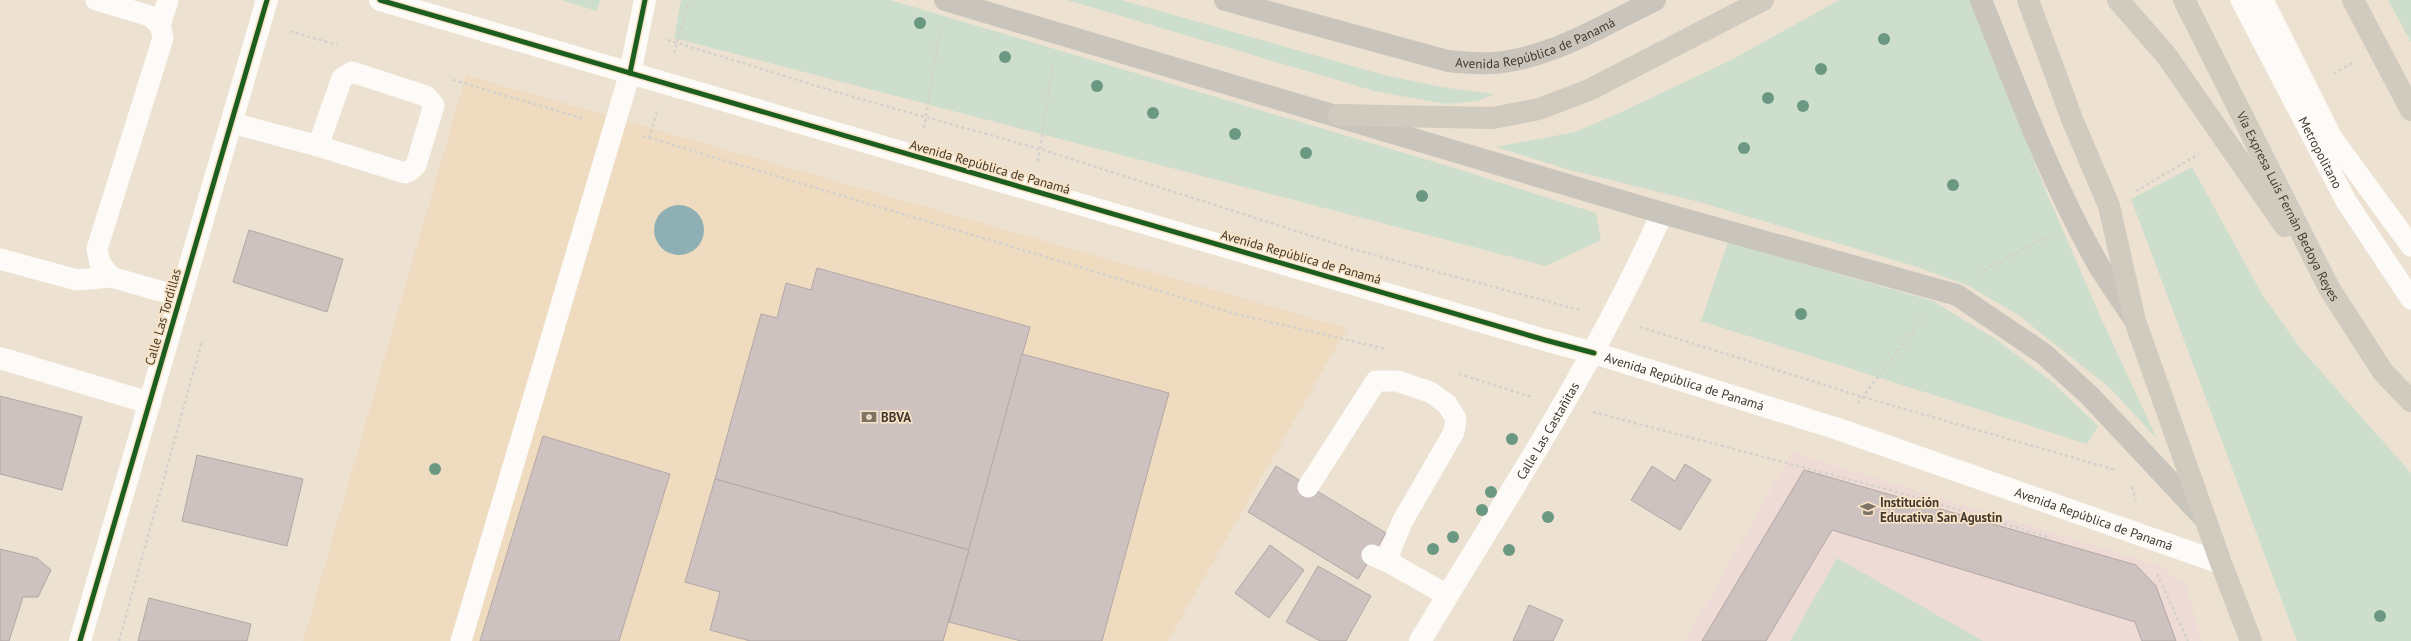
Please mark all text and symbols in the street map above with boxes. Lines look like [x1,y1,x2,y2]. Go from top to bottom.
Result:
street label: Avenida República de Panamá [1455,13,1618,72]
street label: Vía Expresa Luis Fernán Bedoya Reyes [2232,107,2344,304]
street label: Metropolitano [2295,114,2346,191]
street label: Avenida República de Panamá [908,136,1072,198]
street label: Avenida República de Panamá [1219,226,1383,288]
street label: Calle Las Tordillas [141,267,185,367]
street label: Avenida República de Panamá [1602,348,1766,414]
street label: Calle Las Castañitas [1512,379,1583,482]
bank icon: BBVA [860,408,878,426]
place label: BBVA [881,409,911,426]
street label: Avenida República de Panamá [2013,483,2175,554]
place label: Institución Educativa San Agustin [1880,494,2002,526]
school or university icon: Institución Educativa San Agustin [1859,500,1877,518]

